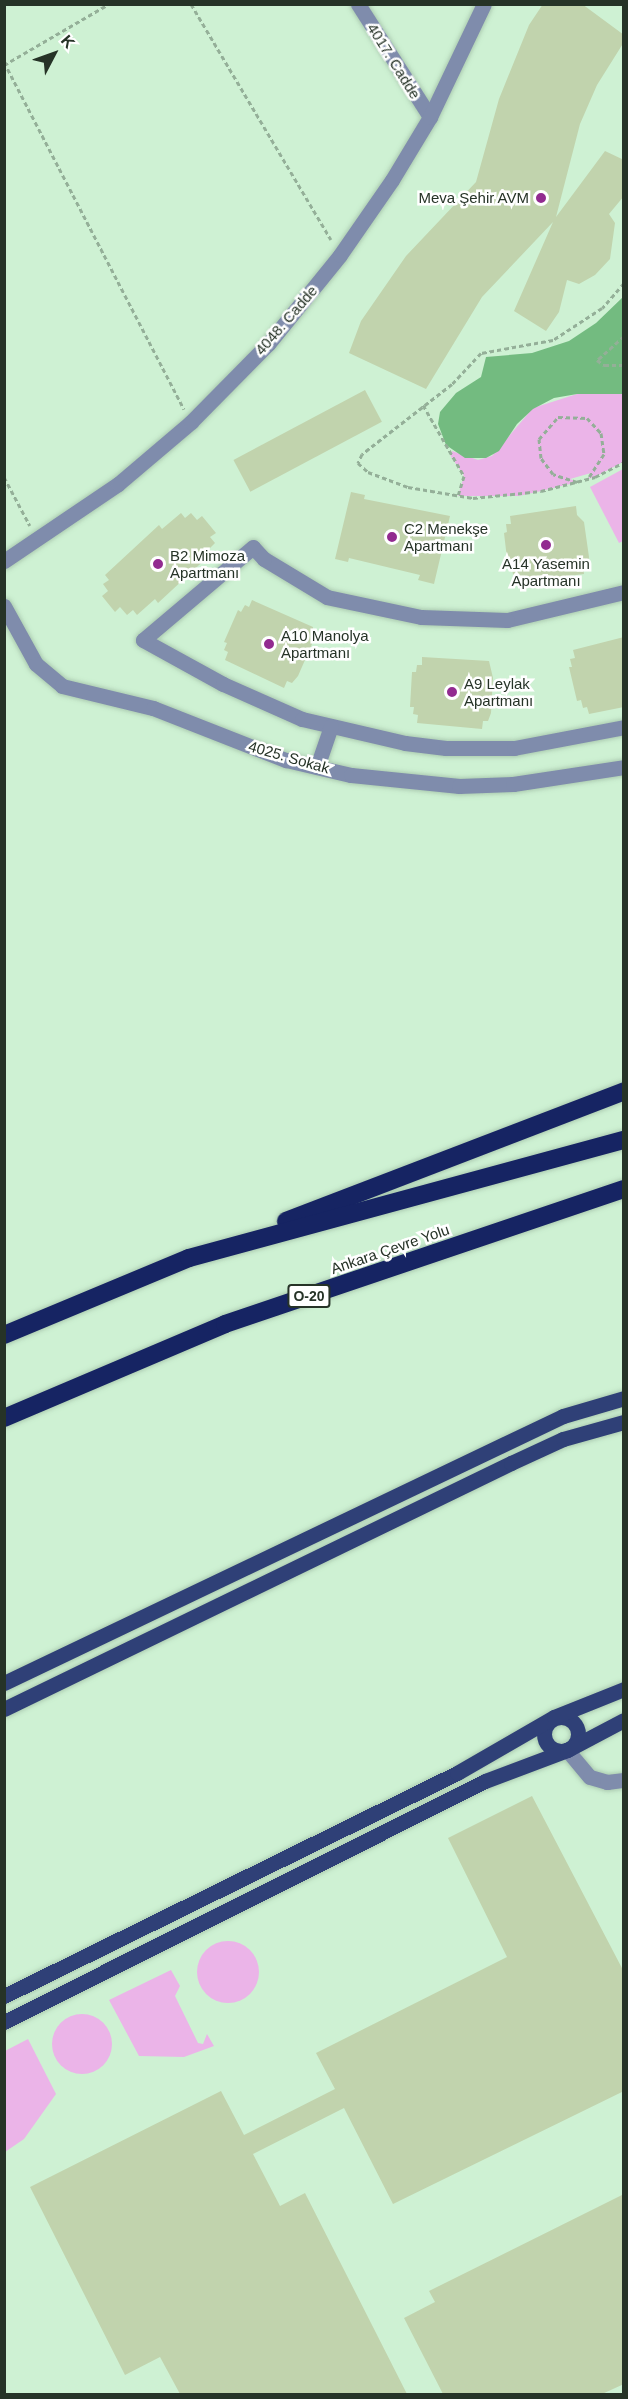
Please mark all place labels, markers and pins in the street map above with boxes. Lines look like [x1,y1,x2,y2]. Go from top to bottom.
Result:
place label: Meva Şehir AVM [418,189,529,207]
marker: Meva Şehir AVM [534,191,548,205]
place label: C2 Menekşe Apartmanı [404,519,488,554]
marker: C2 Menekşe Apartmanı [385,530,399,544]
marker: A14 Yasemin Apartmanı [539,538,553,552]
place label: B2 Mimoza Apartmanı [170,546,245,581]
place label: A14 Yasemin Apartmanı [502,554,590,589]
marker: B2 Mimoza Apartmanı [151,557,165,571]
place label: A10 Manolya Apartmanı [281,626,369,661]
marker: A10 Manolya Apartmanı [262,637,276,651]
place label: A9 Leylak Apartmanı [464,674,533,709]
marker: A9 Leylak Apartmanı [445,685,459,699]

